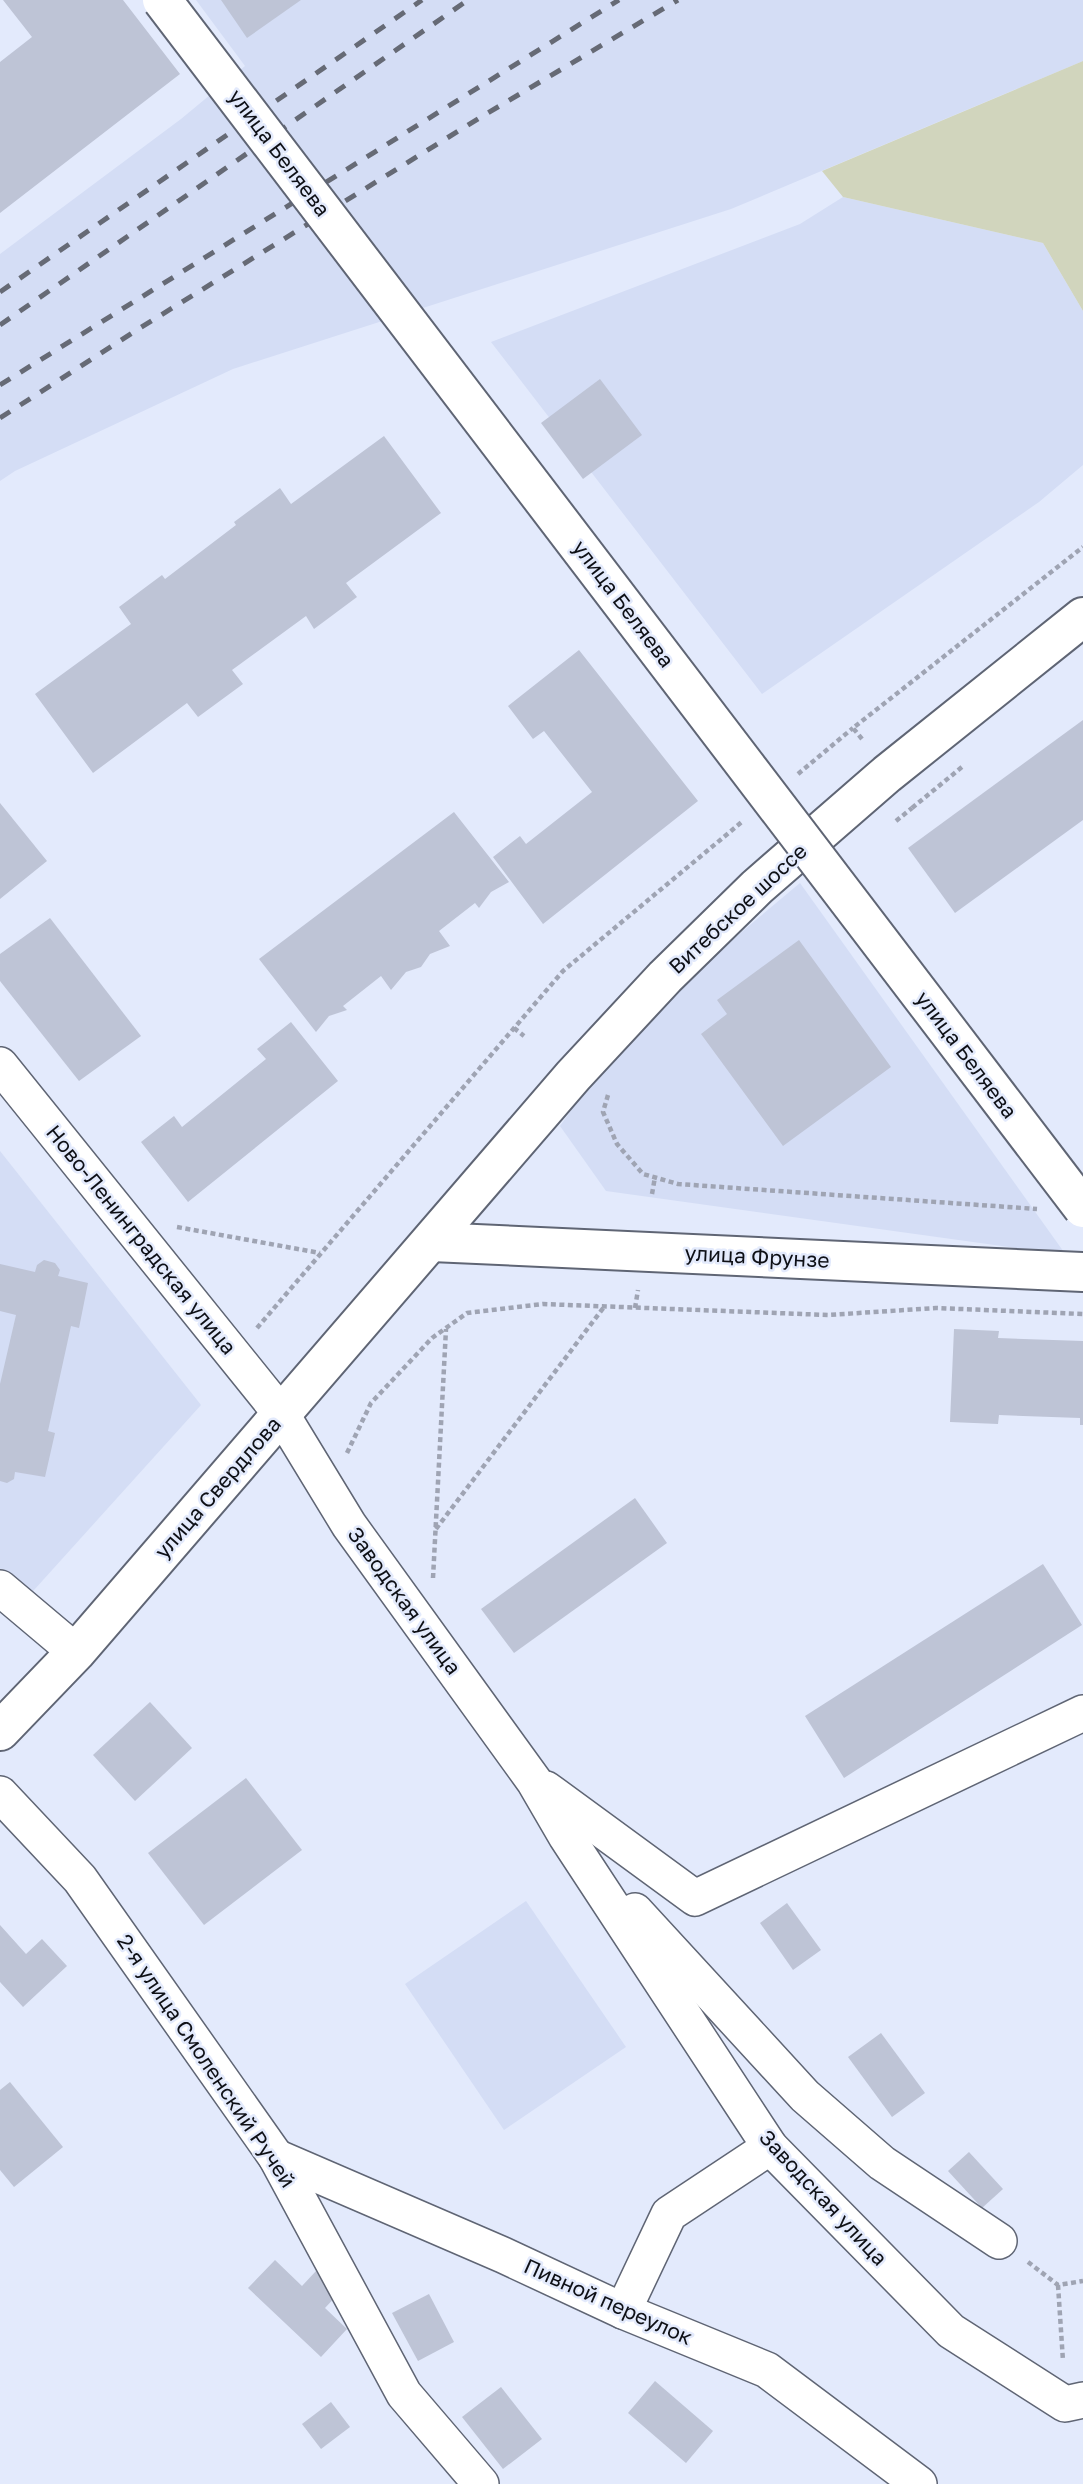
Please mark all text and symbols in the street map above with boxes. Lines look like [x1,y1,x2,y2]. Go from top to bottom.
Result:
street label: улица Беляева [223,84,336,221]
street label: улица Беляева [567,535,680,672]
street label: Витебское шоссе [663,838,812,979]
street label: улица Беляева [910,986,1023,1123]
street label: Ново-Ленинградская улица [41,1119,242,1359]
street label: улица Фрунзе [684,1239,830,1273]
street label: улица Свердлова [149,1411,286,1564]
street label: Заводская улица [343,1521,467,1679]
street label: 2-я улица Смоленский Ручей [112,1929,302,2192]
street label: Заводская улица [754,2124,893,2271]
street label: Пивной переулок [520,2252,697,2350]

